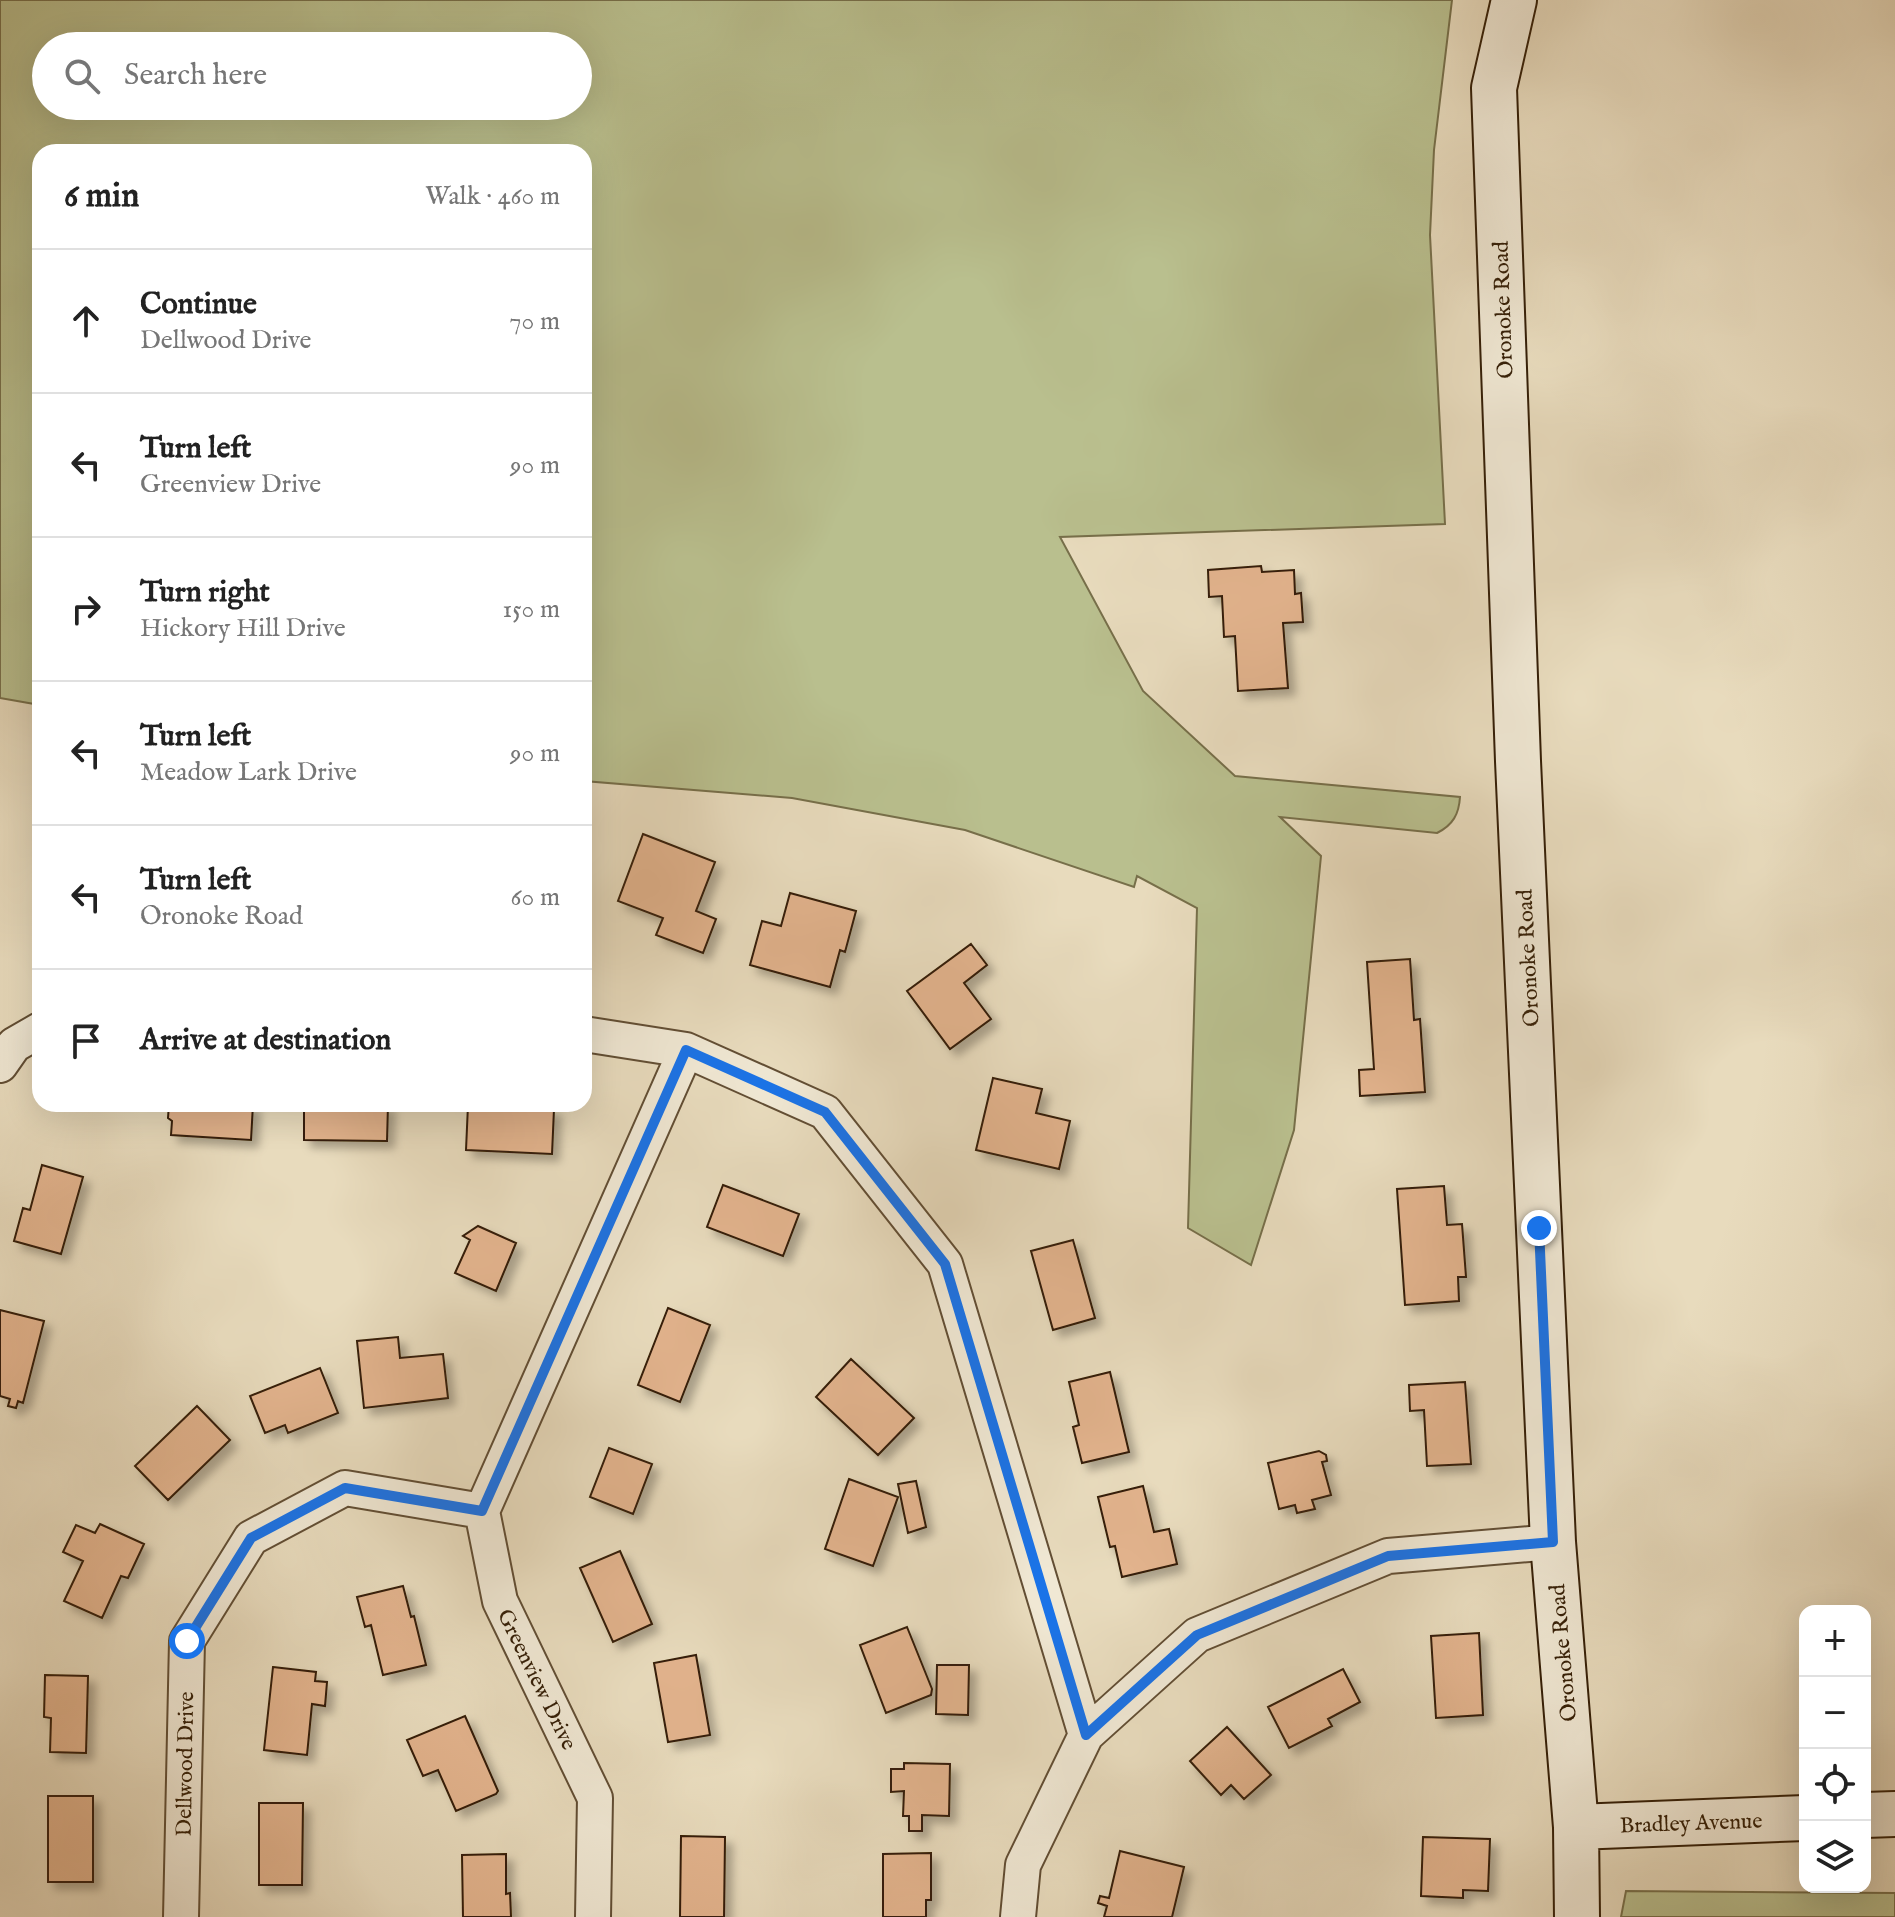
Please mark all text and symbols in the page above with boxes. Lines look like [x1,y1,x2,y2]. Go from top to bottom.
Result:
search box [32,32,592,120]
icon: search [60,54,104,98]
text: Search here [124,57,267,95]
text: 6 min [64,175,139,218]
text: Walk · 460 m [425,180,560,213]
street label: Oronoke Road [1488,240,1520,379]
text: Continue [140,286,257,324]
icon: ahead [64,299,108,343]
text: 70 m [509,305,560,338]
text: Dellwood Drive [140,324,312,357]
text: Turn left [140,430,251,468]
icon: left [64,443,108,487]
text: 90 m [510,449,560,482]
text: Greenview Drive [140,468,321,501]
text: Turn right [140,574,270,612]
icon: right [64,587,108,631]
text: 150 m [502,593,560,626]
text: Hickory Hill Drive [140,612,346,645]
text: Turn left [140,718,251,756]
icon: left [64,731,108,775]
text: 90 m [510,737,560,770]
text: Meadow Lark Drive [140,756,357,789]
text: Turn left [140,862,251,900]
icon: left [64,875,108,919]
text: 60 m [511,881,560,914]
street label: Oronoke Road [1511,888,1547,1027]
text: Oronoke Road [140,900,303,933]
icon: arrive [64,1019,108,1063]
text: Arrive at destination [140,1022,391,1060]
route end [1521,1210,1557,1246]
street label: Oronoke Road [1544,1583,1584,1723]
street label: Greenview Drive [490,1605,582,1755]
map controls [1799,1605,1871,1893]
button: + [1799,1605,1871,1677]
route start [169,1623,205,1659]
button: − [1799,1677,1871,1749]
street label: Dellwood Drive [171,1691,201,1837]
button: locate [1799,1749,1871,1821]
street label: Bradley Avenue [1619,1808,1763,1840]
button: layers [1799,1821,1871,1893]

